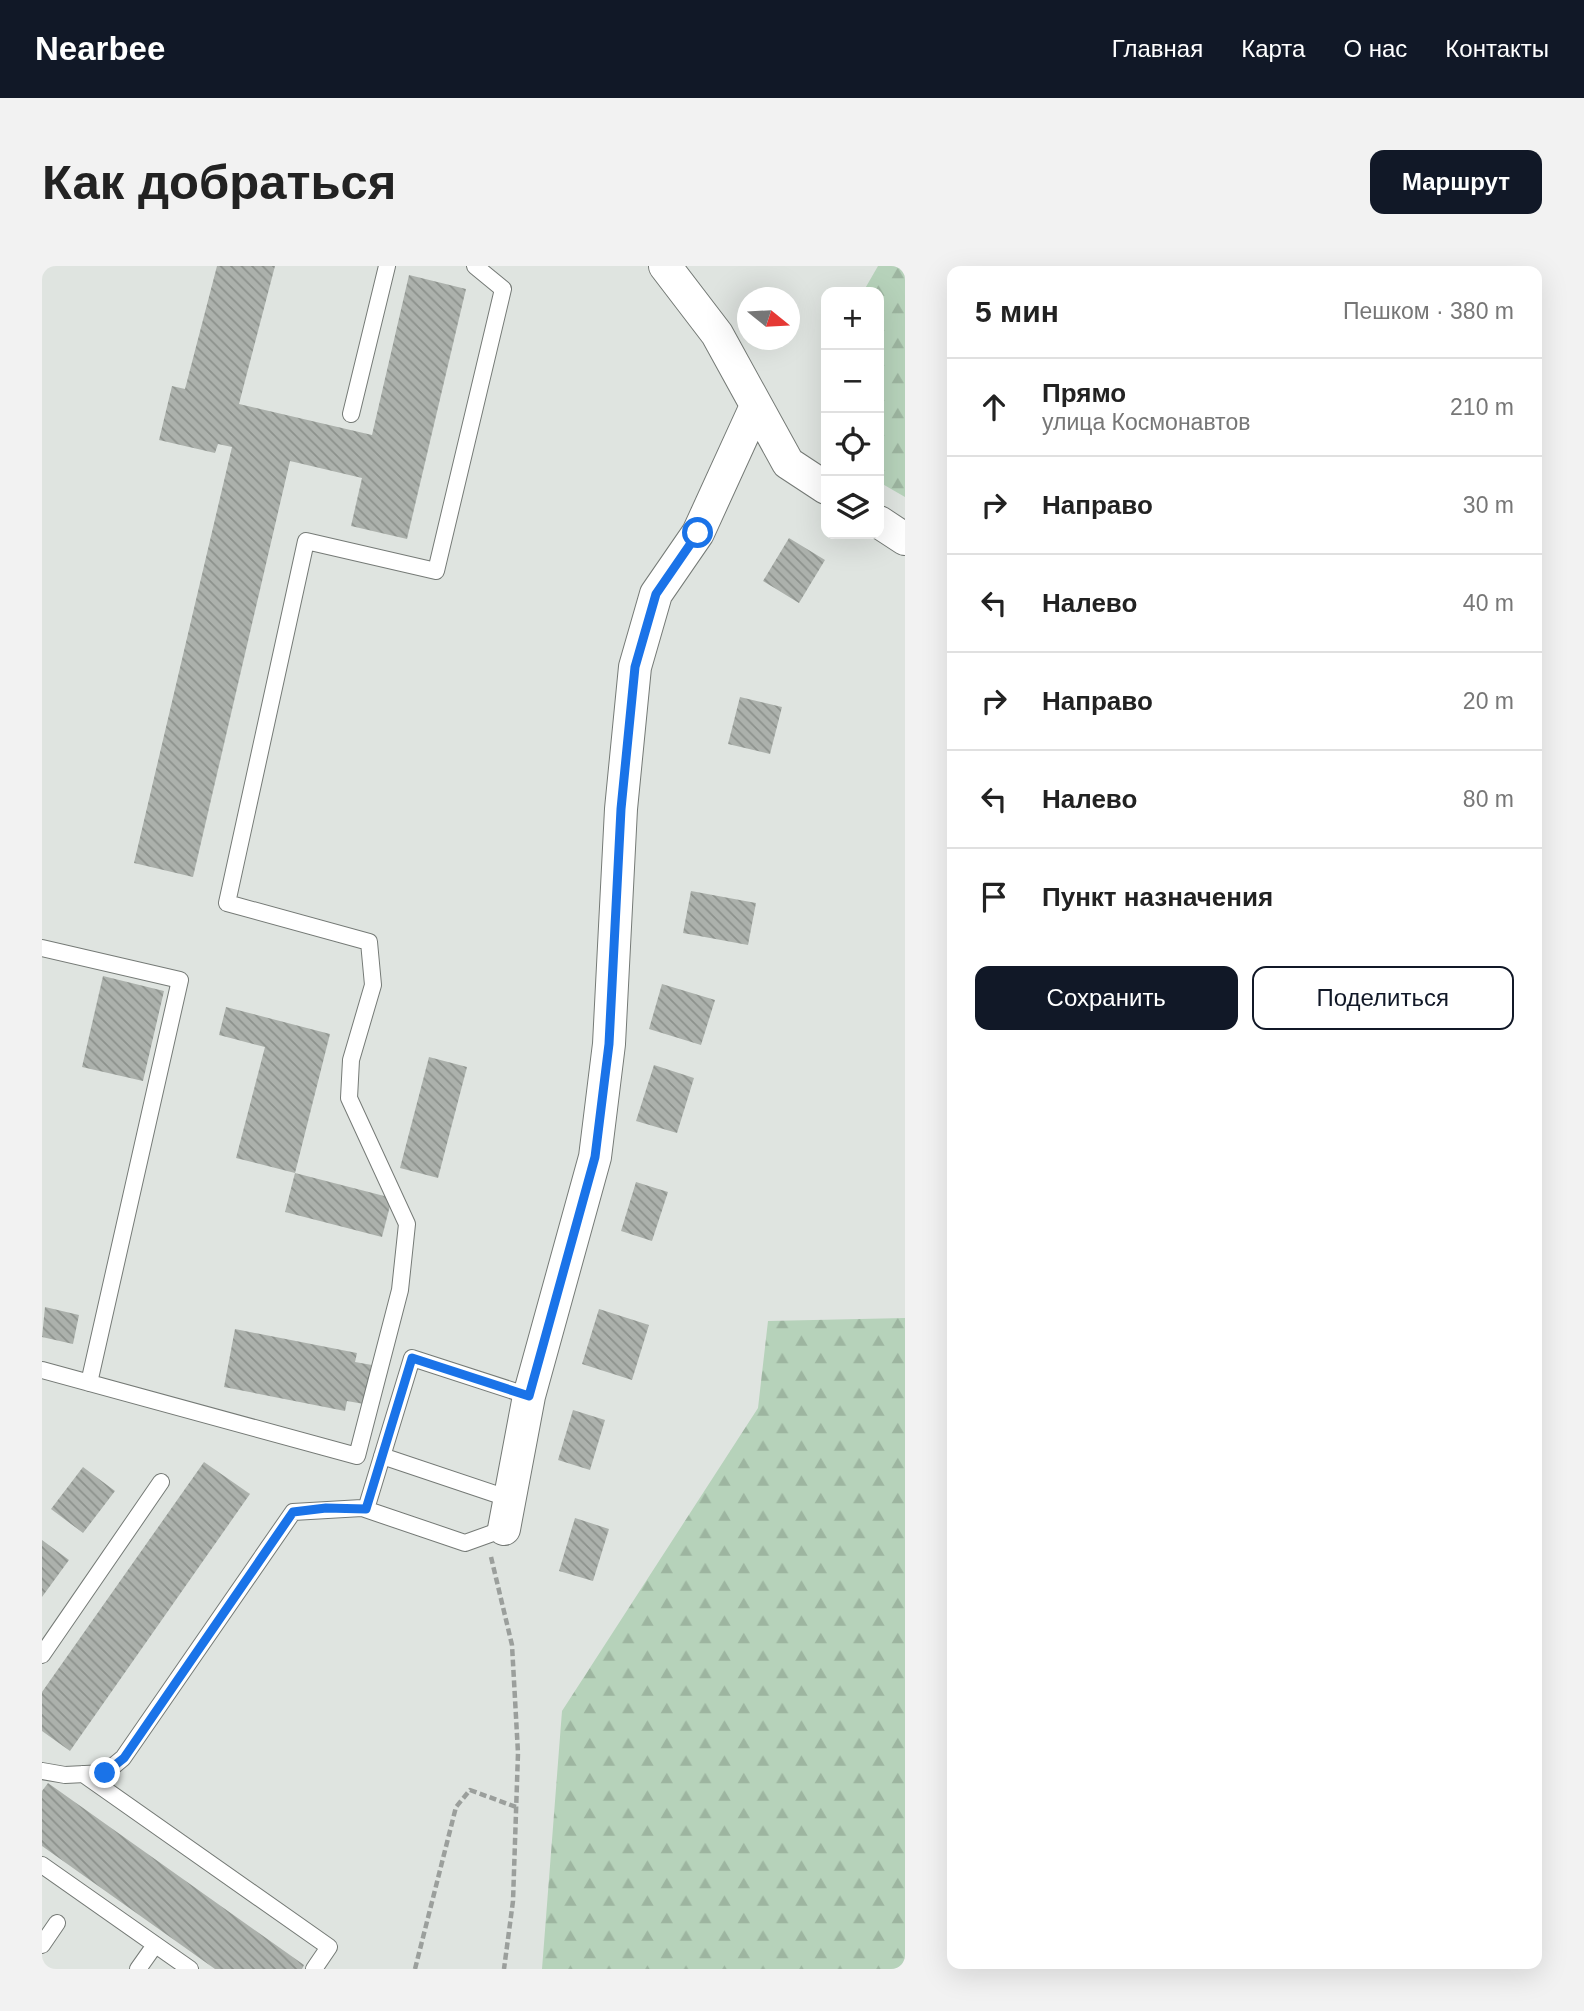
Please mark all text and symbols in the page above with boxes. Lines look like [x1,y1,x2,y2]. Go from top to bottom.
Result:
text: Nearbee [35,30,165,67]
text: Главная [1112,35,1203,62]
text: Карта [1241,35,1305,62]
text: О нас [1343,35,1407,62]
text: Контакты [1445,35,1549,62]
button: Маршрут [1370,150,1542,214]
text: Как добраться [42,155,396,209]
north arrow [737,287,800,350]
map controls [821,287,884,539]
button: + [821,287,884,350]
text: 5 мин [975,295,1059,328]
text: Пешком · 380 m [1343,298,1514,324]
button: − [821,350,884,413]
text: Прямо [1042,378,1126,408]
icon: ahead [975,388,1013,426]
text: 210 m [1450,394,1514,420]
text: улица Космонавтов [1042,409,1250,435]
button: locate [821,413,884,476]
button: layers [821,476,884,539]
icon: right [975,486,1013,524]
text: Направо [1042,490,1153,520]
text: 30 m [1463,492,1514,518]
route start [682,517,713,548]
icon: left [975,584,1013,622]
text: Налево [1042,588,1137,618]
text: 40 m [1463,590,1514,616]
icon: right [975,682,1013,720]
text: Направо [1042,686,1153,716]
text: 20 m [1463,688,1514,714]
icon: left [975,780,1013,818]
text: Налево [1042,784,1137,814]
text: 80 m [1463,786,1514,812]
icon: arrive [975,878,1013,916]
text: Пункт назначения [1042,882,1273,912]
button: Сохранить [975,966,1238,1030]
button: Поделиться [1252,966,1514,1030]
route end [89,1757,120,1788]

